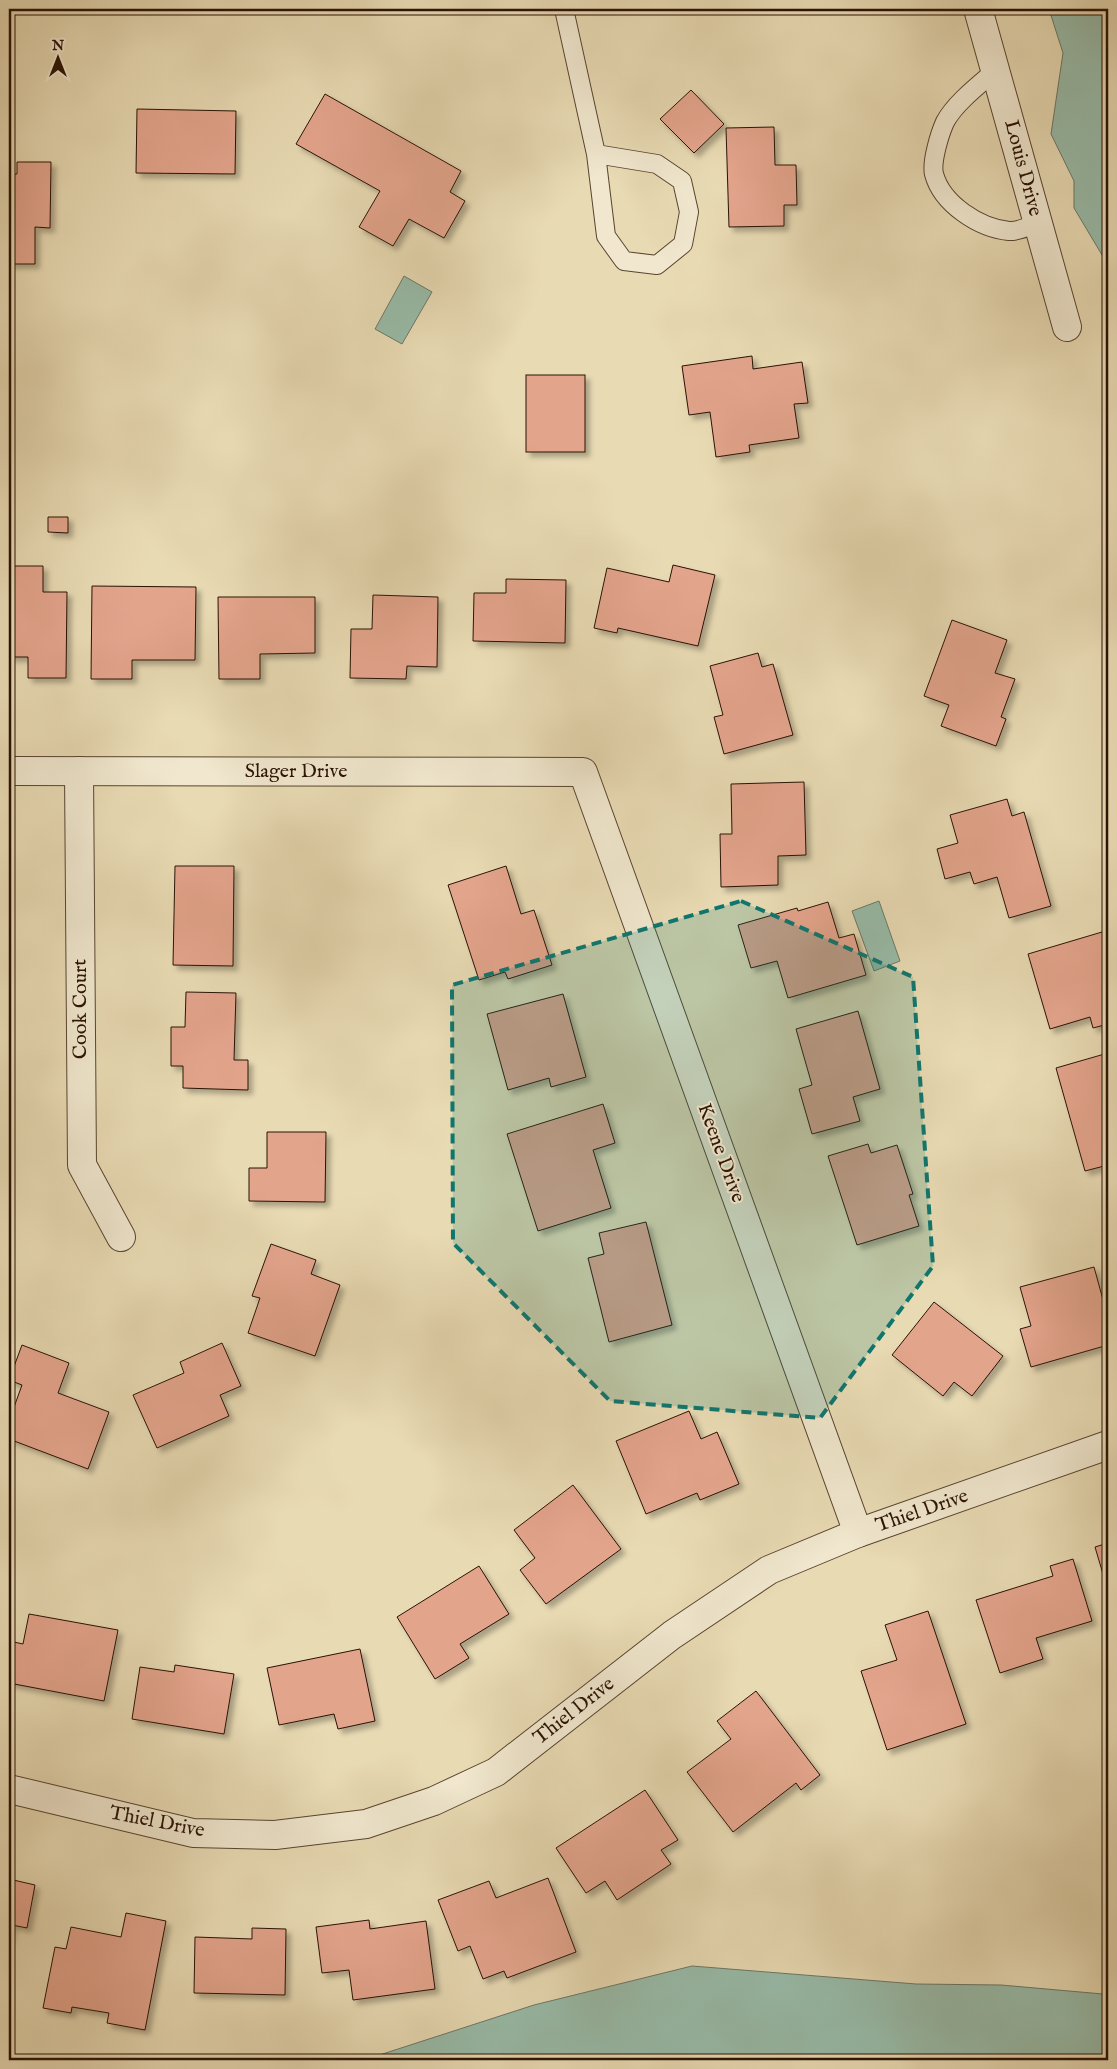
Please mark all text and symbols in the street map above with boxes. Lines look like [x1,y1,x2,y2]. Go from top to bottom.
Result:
north arrow [32,32,82,82]
text: N [51,37,64,55]
street label: Louis Drive [998,117,1048,219]
street label: Slager Drive [245,759,347,784]
street label: Cook Court [68,959,93,1059]
street label: Keene Drive [692,1100,750,1206]
street label: Thiel Drive [872,1484,972,1538]
street label: Thiel Drive [528,1672,620,1750]
street label: Thiel Drive [107,1801,207,1843]

